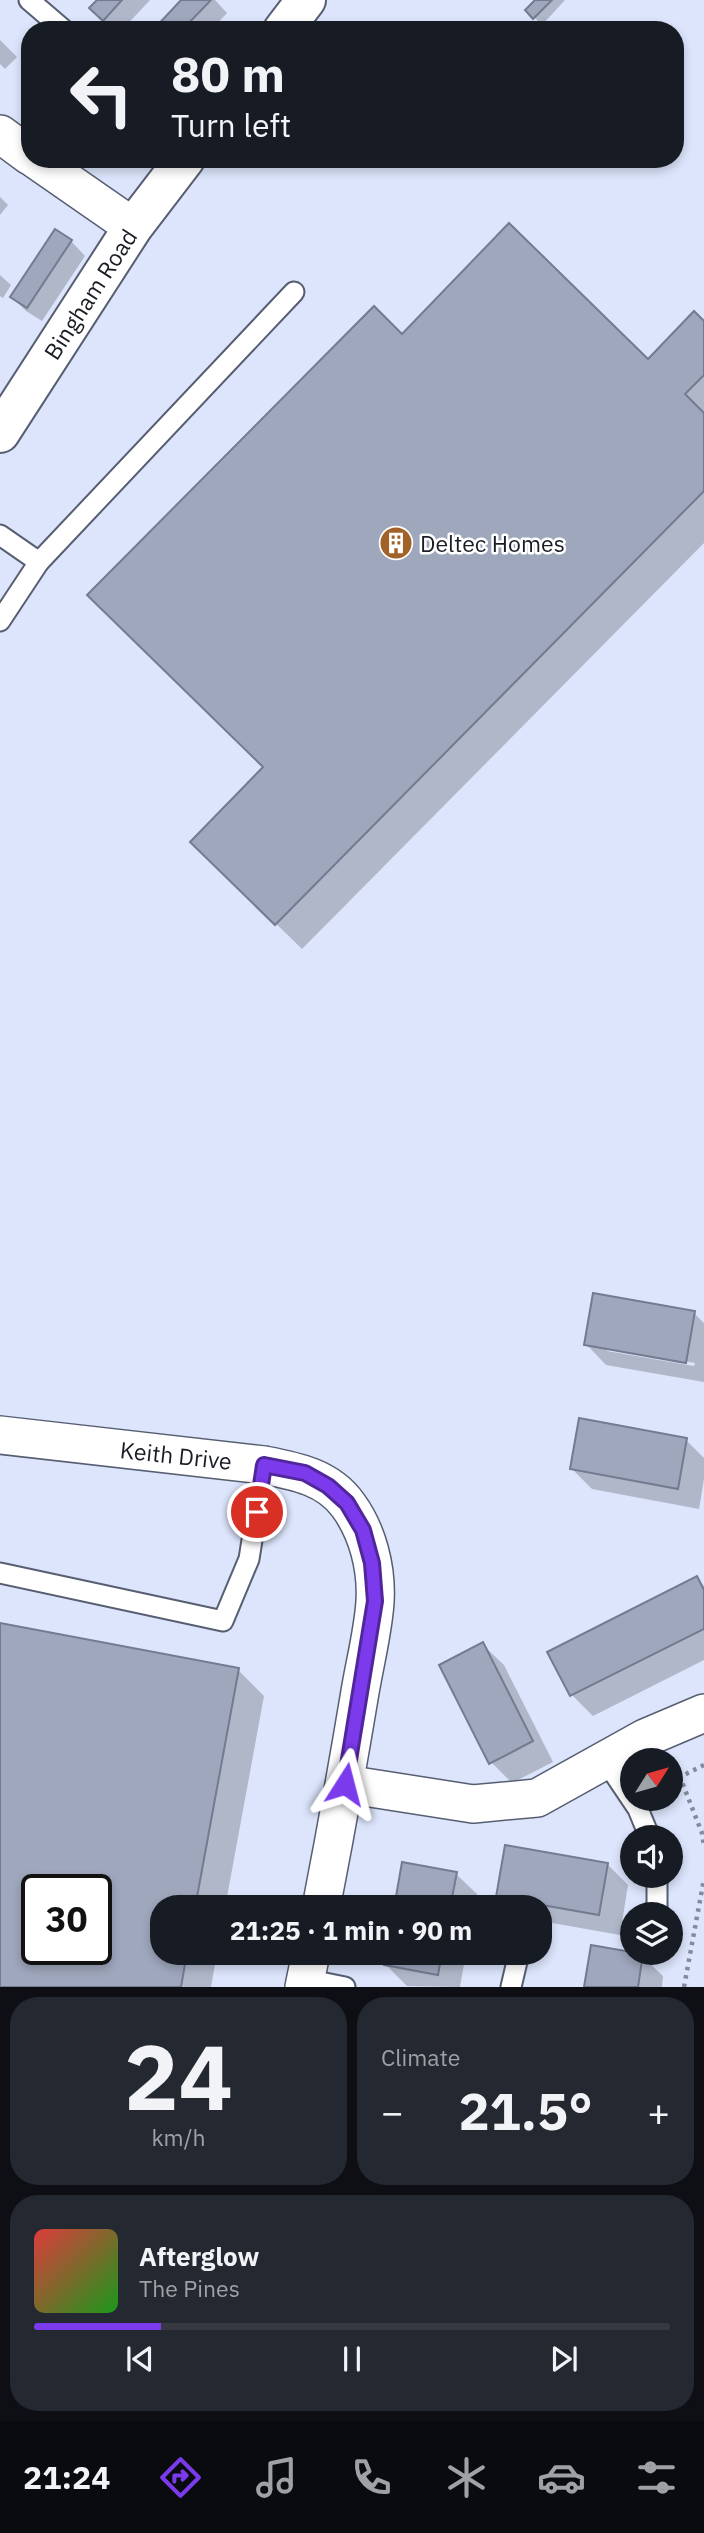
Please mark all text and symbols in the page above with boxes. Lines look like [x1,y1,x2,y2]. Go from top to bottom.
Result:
text: 80 m [171,42,285,105]
icon: left [56,49,147,140]
text: Turn left [171,104,291,146]
street label: Bingham Road [37,223,143,365]
building icon: Deltec Homes [377,524,415,562]
place label: Deltec Homes [420,528,565,558]
street label: Keith Drive [119,1434,233,1476]
pin [227,1482,287,1542]
icon: arrive [238,1493,276,1531]
position arrow [308,1747,382,1821]
north arrow [620,1748,682,1811]
map controls [620,1748,683,1965]
button: sound [620,1825,683,1888]
speed limit sign: 30 [21,1874,112,1965]
button: layers [620,1902,683,1965]
text: 21:25 · 1 min · 90 m [230,1913,472,1947]
text: 24 [124,2017,233,2135]
text: Climate [381,2042,460,2072]
text: 21.5° [458,2077,593,2144]
text: − [381,2087,404,2136]
text: + [647,2087,670,2136]
text: km/h [151,2122,206,2152]
text: Afterglow [139,2239,259,2273]
text: The Pines [139,2273,240,2303]
icon: previous [121,2340,159,2378]
icon: pause [333,2340,371,2378]
icon: next [545,2340,583,2378]
icon: directions [156,2453,205,2502]
icon: music [252,2453,301,2502]
icon: phone [347,2453,396,2502]
icon: climate [442,2453,491,2502]
icon: car [537,2453,586,2502]
icon: filters [632,2453,681,2502]
text: 21:24 [23,2456,110,2498]

